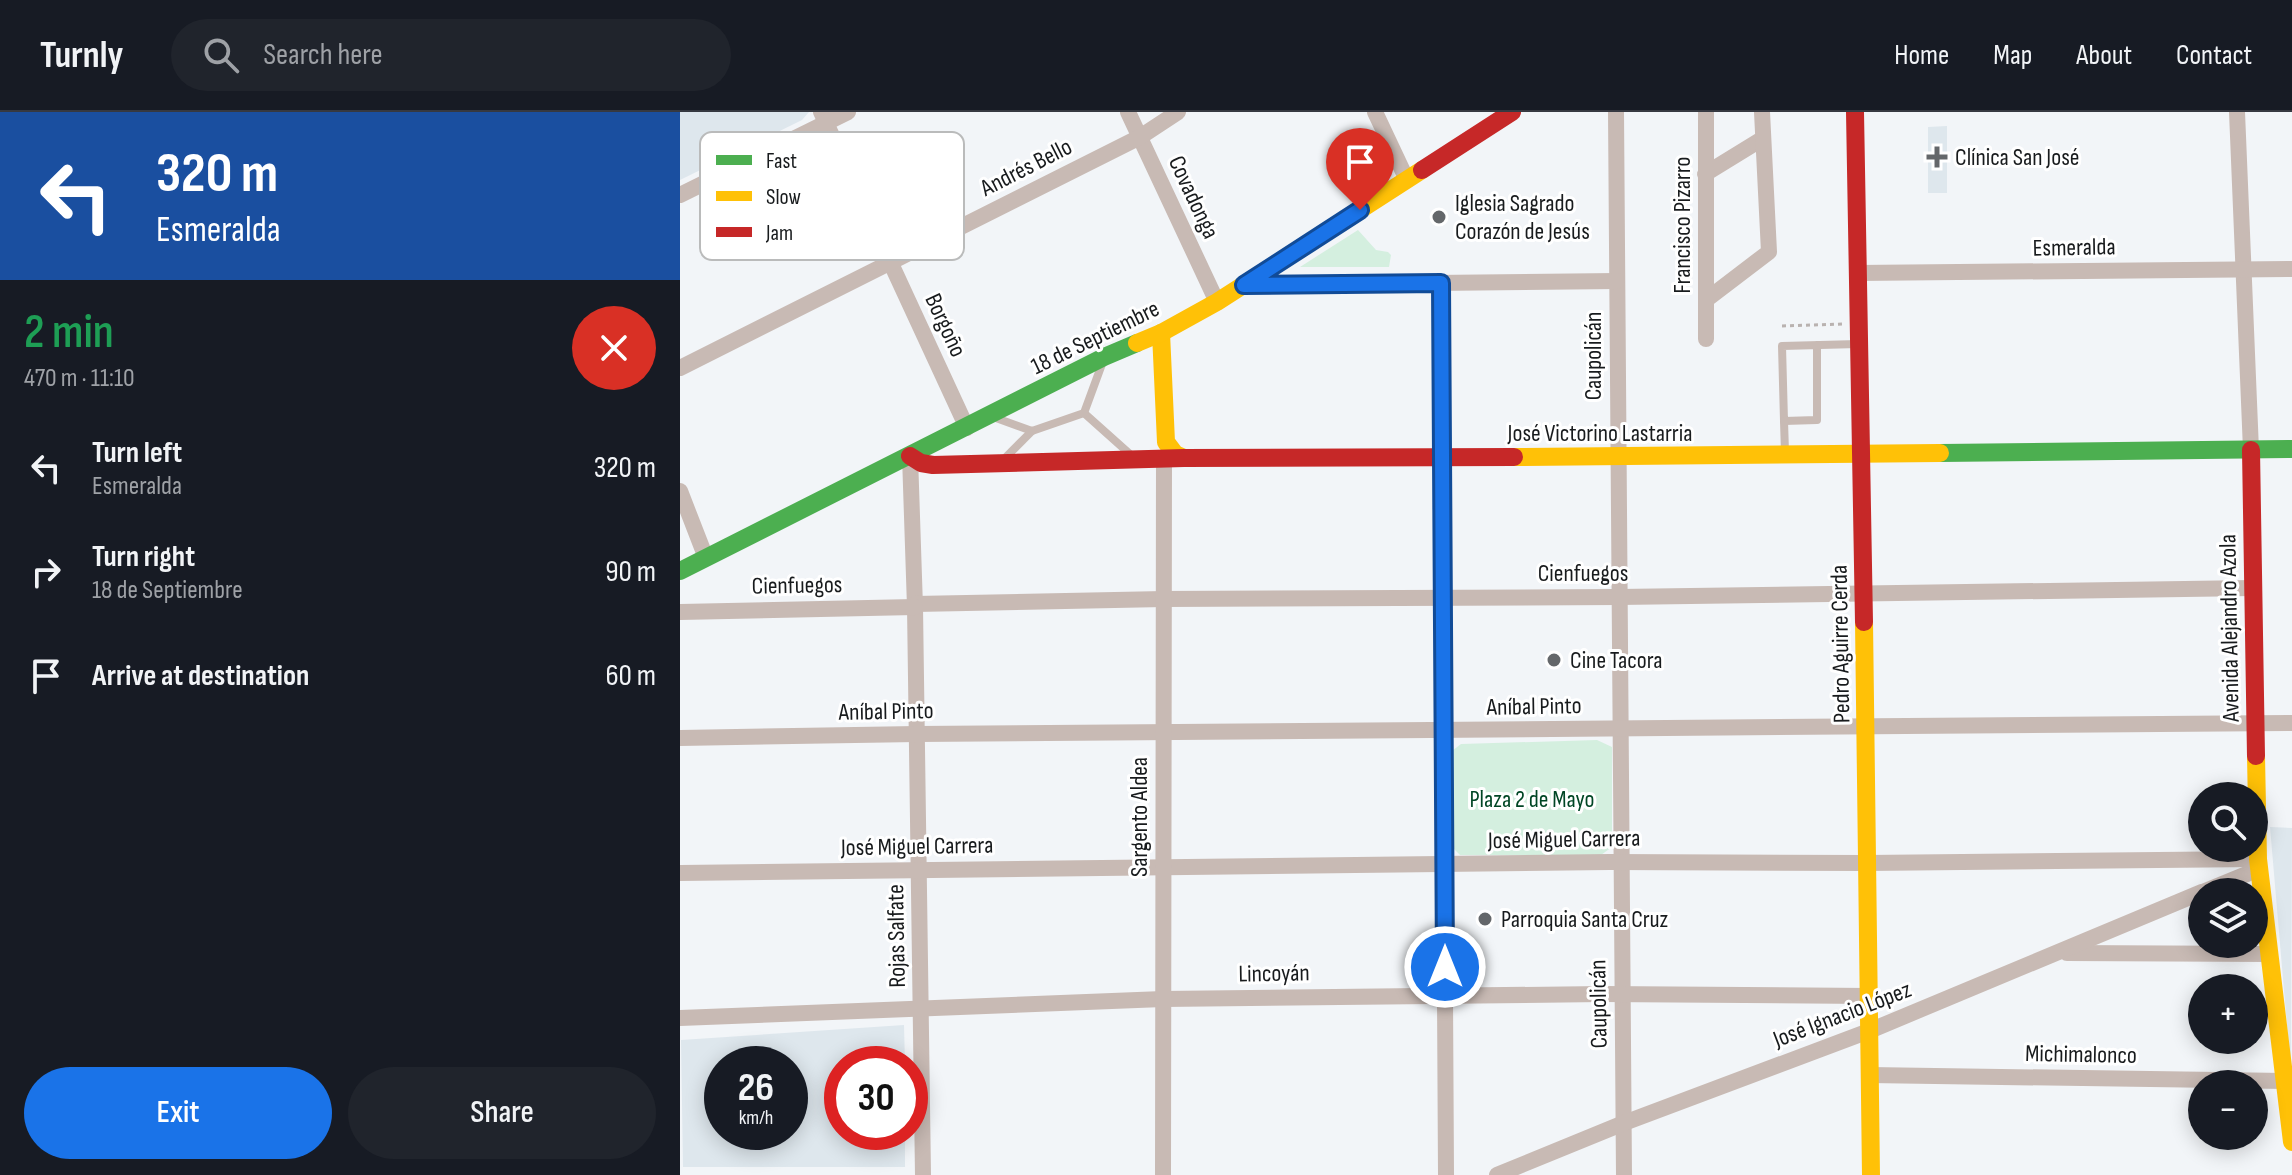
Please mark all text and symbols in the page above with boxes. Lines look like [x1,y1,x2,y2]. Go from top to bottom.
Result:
search box [171,19,731,91]
text: Turnly [40,33,123,78]
icon: search [199,33,243,77]
text: Search here [263,37,383,73]
text: Home [1894,39,1949,72]
text: Map [1993,39,2032,72]
text: About [2076,39,2132,72]
text: Contact [2176,39,2252,72]
pin [1326,128,1394,210]
legend [700,132,964,260]
street label: Andrés Bello [975,132,1077,203]
icon: arrive [1338,140,1382,184]
text: 320 m [156,141,278,208]
place label: Clínica San José [1955,143,2079,172]
icon: left [24,144,128,248]
marker: Clínica San José [1926,146,1948,168]
text: Fast [766,148,797,175]
street label: Covadonga [1162,151,1225,243]
street label: Francisco Pizarro [1668,157,1697,293]
text: Slow [766,184,801,211]
place label: Iglesia Sagrado Corazón de Jesús [1455,189,1590,246]
marker: Iglesia Sagrado Corazón de Jesús [1430,208,1448,226]
text: Esmeralda [156,209,281,252]
text: Jam [765,220,793,247]
street label: Esmeralda [2032,232,2116,263]
street label: Borgoño [918,289,973,362]
street label: 18 de Septiembre [1026,294,1164,381]
text: 2 min [24,304,114,361]
button: close [572,306,656,390]
street label: Caupolicán [1579,312,1608,400]
text: 470 m · 11:10 [24,363,135,394]
street label: José Victorino Lastarria [1507,419,1692,448]
text: Turn left [92,435,182,471]
icon: left [24,446,68,490]
text: 320 m [594,450,656,486]
text: Esmeralda [92,471,182,502]
street label: Avenida Alejandro Azola [2213,534,2246,723]
text: Turn right [92,539,195,575]
icon: right [24,550,68,594]
text: 90 m [605,554,656,590]
street label: Cienfuegos [1538,559,1628,588]
street label: Pedro Aguirre Cerda [1825,565,1856,723]
street label: Cienfuegos [751,570,843,601]
text: 18 de Septiembre [92,575,243,606]
place label: Cine Tacora [1570,646,1662,675]
marker: Cine Tacora [1545,651,1563,669]
icon: arrive [24,654,68,698]
text: Arrive at destination [92,658,309,694]
text: 60 m [605,658,656,694]
street label: Aníbal Pinto [1485,691,1582,722]
street label: Aníbal Pinto [837,696,934,727]
street label: Sargento Aldea [1125,757,1154,877]
map controls [2188,782,2268,1150]
button: search [2188,782,2268,862]
park label: Plaza 2 de Mayo [1469,785,1595,814]
street label: José Miguel Carrera [1487,824,1640,855]
street label: José Miguel Carrera [840,831,993,862]
button: layers [2188,878,2268,958]
street label: Rojas Salfate [881,884,912,988]
place label: Parroquia Santa Cruz [1501,905,1669,934]
marker: Parroquia Santa Cruz [1476,910,1494,928]
position arrow [1403,925,1487,1009]
street label: Lincoyán [1238,958,1310,989]
street label: Caupolicán [1583,959,1614,1049]
button: + [2188,974,2268,1054]
street label: José Ignacio López [1768,975,1916,1054]
street label: Michimalonco [2025,1039,2137,1070]
speed limit sign: 30 [824,1046,928,1150]
text: 26 [738,1064,774,1112]
button: Exit [24,1067,332,1159]
button: Share [348,1067,656,1159]
button: − [2188,1070,2268,1150]
text: km/h [739,1106,773,1130]

